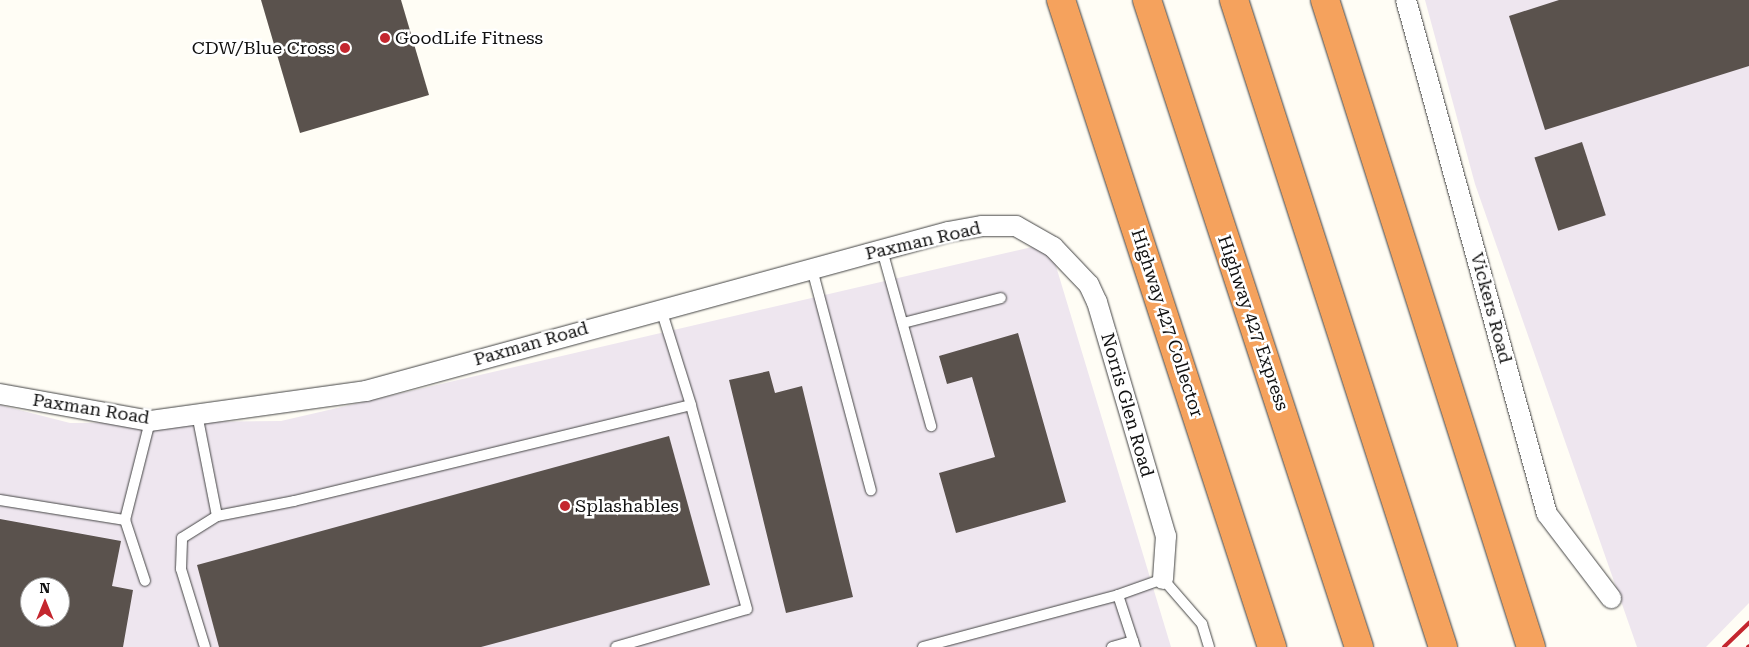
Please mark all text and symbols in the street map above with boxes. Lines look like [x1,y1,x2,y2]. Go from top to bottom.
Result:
place label: GoodLife Fitness [395,27,543,49]
marker: GoodLife Fitness [379,32,391,44]
place label: CDW/Blue Cross [192,37,335,59]
marker: CDW/Blue Cross [339,42,351,54]
street label: Paxman Road [863,217,983,265]
street label: Highway 427 Collector [1126,226,1208,420]
street label: Highway 427 Express [1213,232,1293,414]
street label: Vickers Road [1466,250,1516,366]
street label: Paxman Road [471,317,591,371]
street label: Norris Glen Road [1096,331,1158,479]
street label: Paxman Road [31,389,151,429]
place label: Splashables [575,495,679,517]
marker: Splashables [559,500,571,512]
north arrow [20,577,70,627]
text: N [40,580,50,596]

